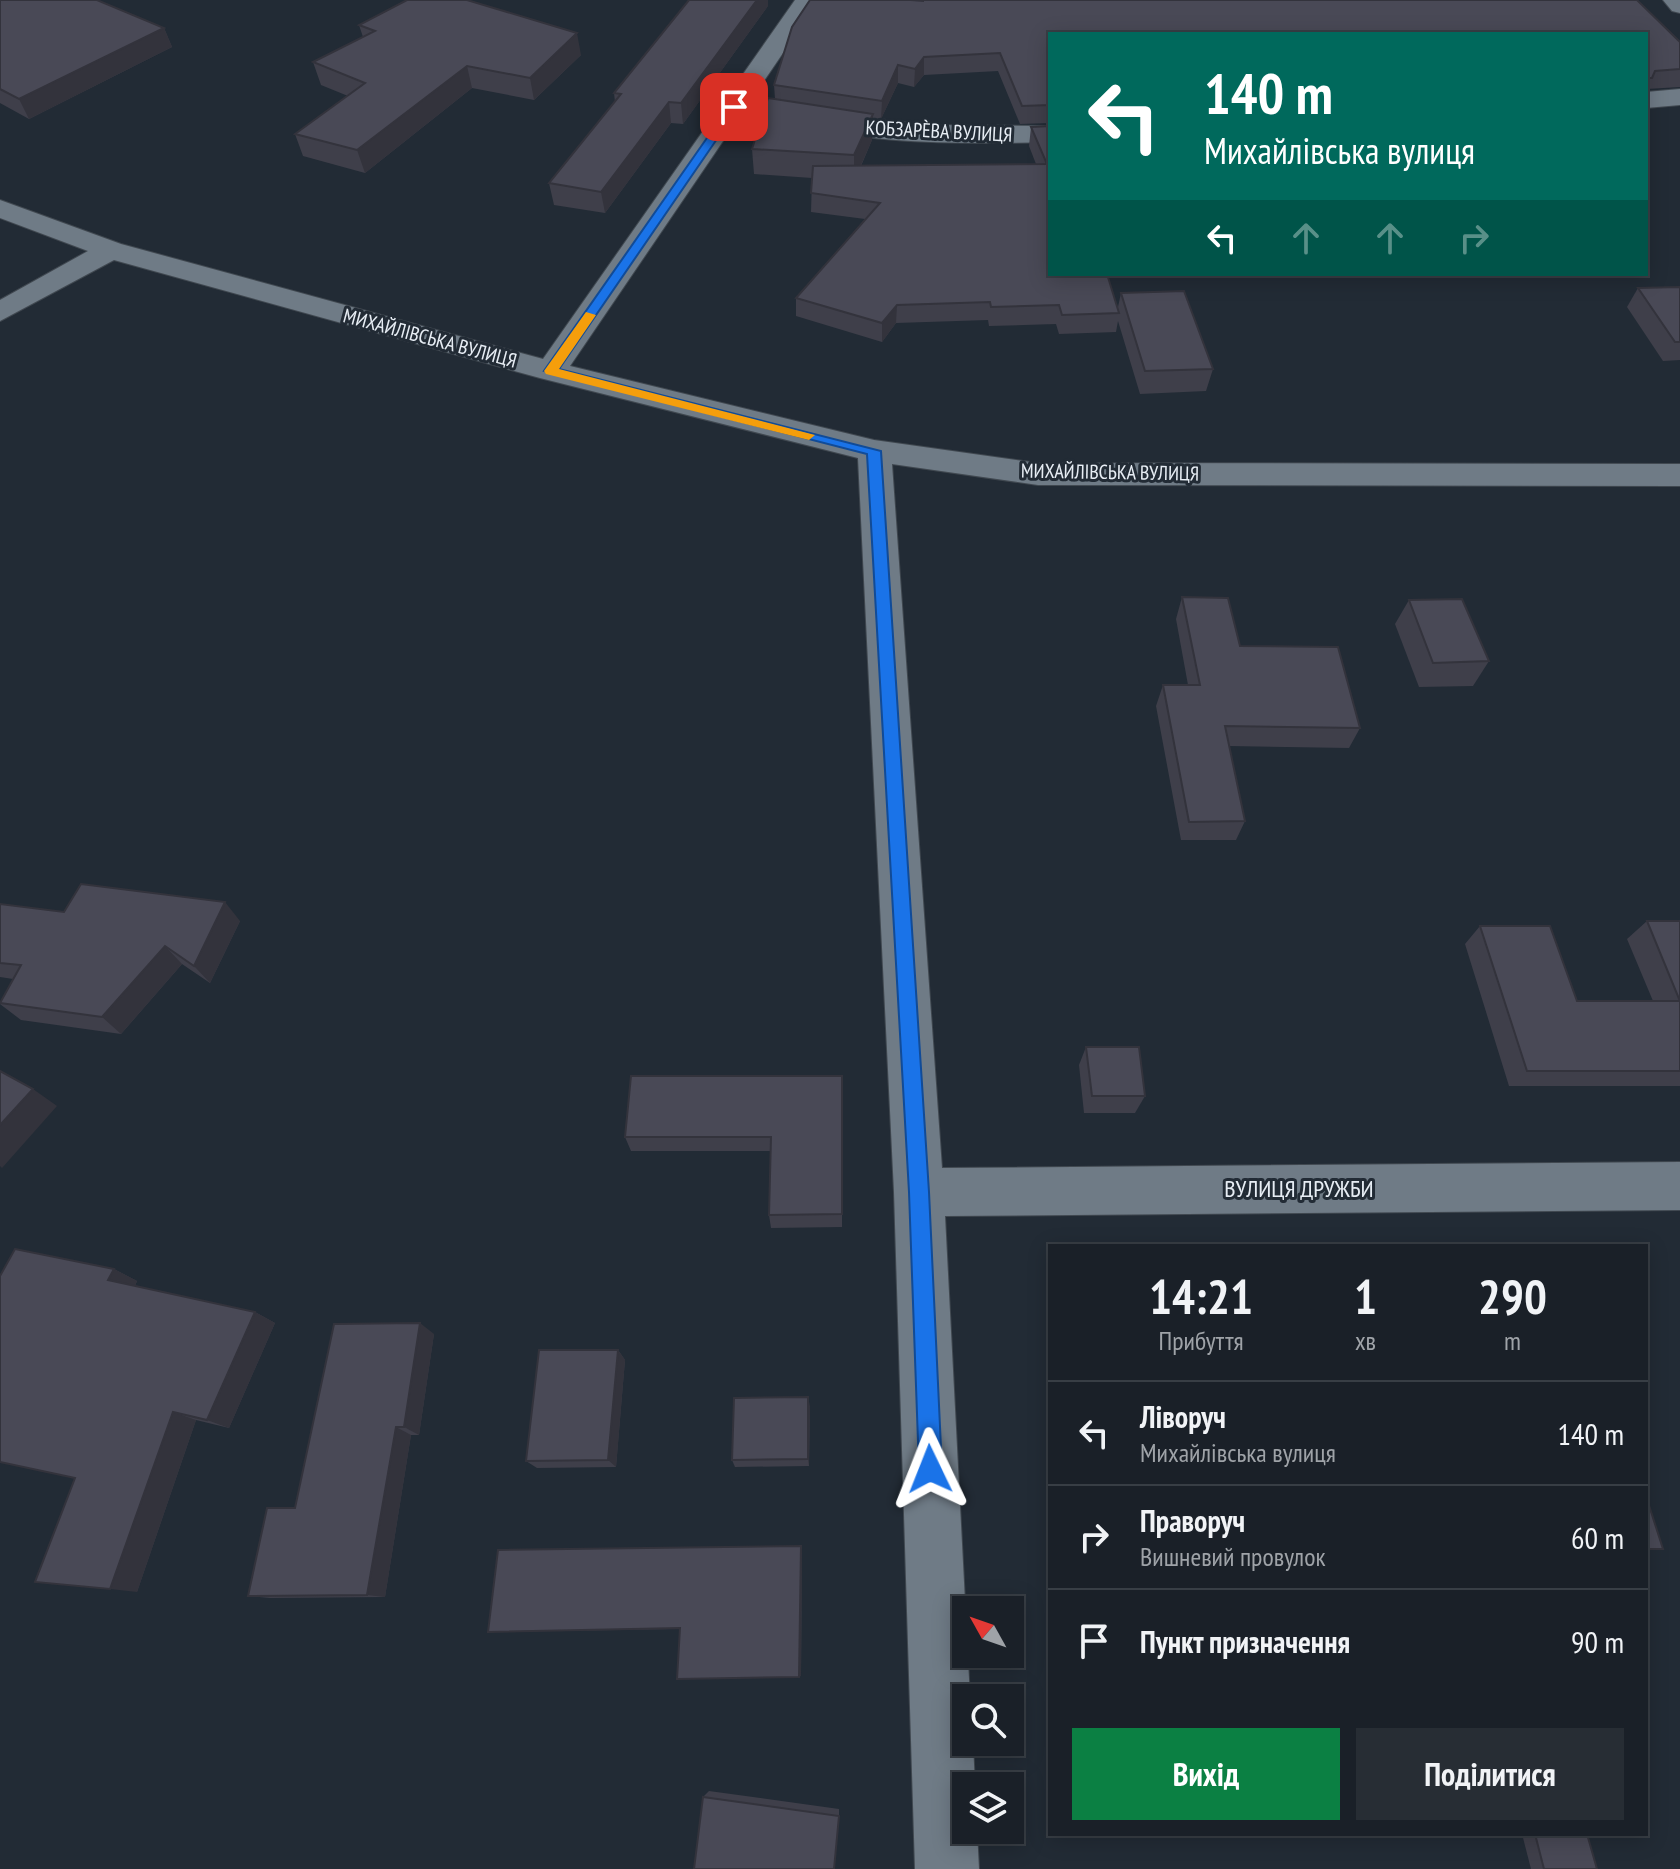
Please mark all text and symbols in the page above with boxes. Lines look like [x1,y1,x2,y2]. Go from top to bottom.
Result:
text: 140 m [1204,57,1333,129]
icon: left [1072,64,1176,168]
pin [700,73,768,141]
icon: arrive [712,85,756,129]
street label: КОБЗАРÈВА ВУЛИЦЯ [865,114,1013,148]
text: Михайлівська вулиця [1204,127,1475,174]
icon: left [1200,216,1244,260]
icon: ahead [1284,216,1328,260]
icon: ahead [1368,216,1412,260]
icon: right [1452,216,1496,260]
street label: МИХАЙЛІВСЬКА ВУЛИЦЯ [341,302,519,374]
street label: МИХАЙЛІВСЬКА ВУЛИЦЯ [1021,457,1199,487]
street label: ВУЛИЦЯ ДРУЖБИ [1224,1173,1374,1204]
text: 14:21 [1149,1265,1253,1327]
text: 1 [1354,1265,1377,1327]
text: 290 [1478,1265,1547,1327]
text: Прибуття [1158,1324,1244,1357]
text: хв [1355,1324,1376,1357]
text: m [1504,1324,1521,1357]
text: Ліворуч [1140,1397,1226,1436]
icon: left [1072,1411,1116,1455]
text: 140 m [1558,1414,1624,1453]
position arrow [888,1427,972,1511]
text: Михайлівська вулиця [1140,1436,1336,1469]
text: Праворуч [1140,1501,1245,1540]
icon: right [1072,1515,1116,1559]
text: 60 m [1571,1518,1624,1557]
text: Вишневий провулок [1140,1540,1325,1573]
north arrow [952,1596,1024,1668]
map controls [952,1596,1024,1844]
icon: arrive [1072,1619,1116,1663]
text: Пункт призначення [1140,1622,1350,1661]
text: 90 m [1571,1622,1624,1661]
button: search [952,1684,1024,1756]
button: Вихід [1072,1728,1340,1820]
button: Поділитися [1356,1728,1624,1820]
button: layers [952,1772,1024,1844]

